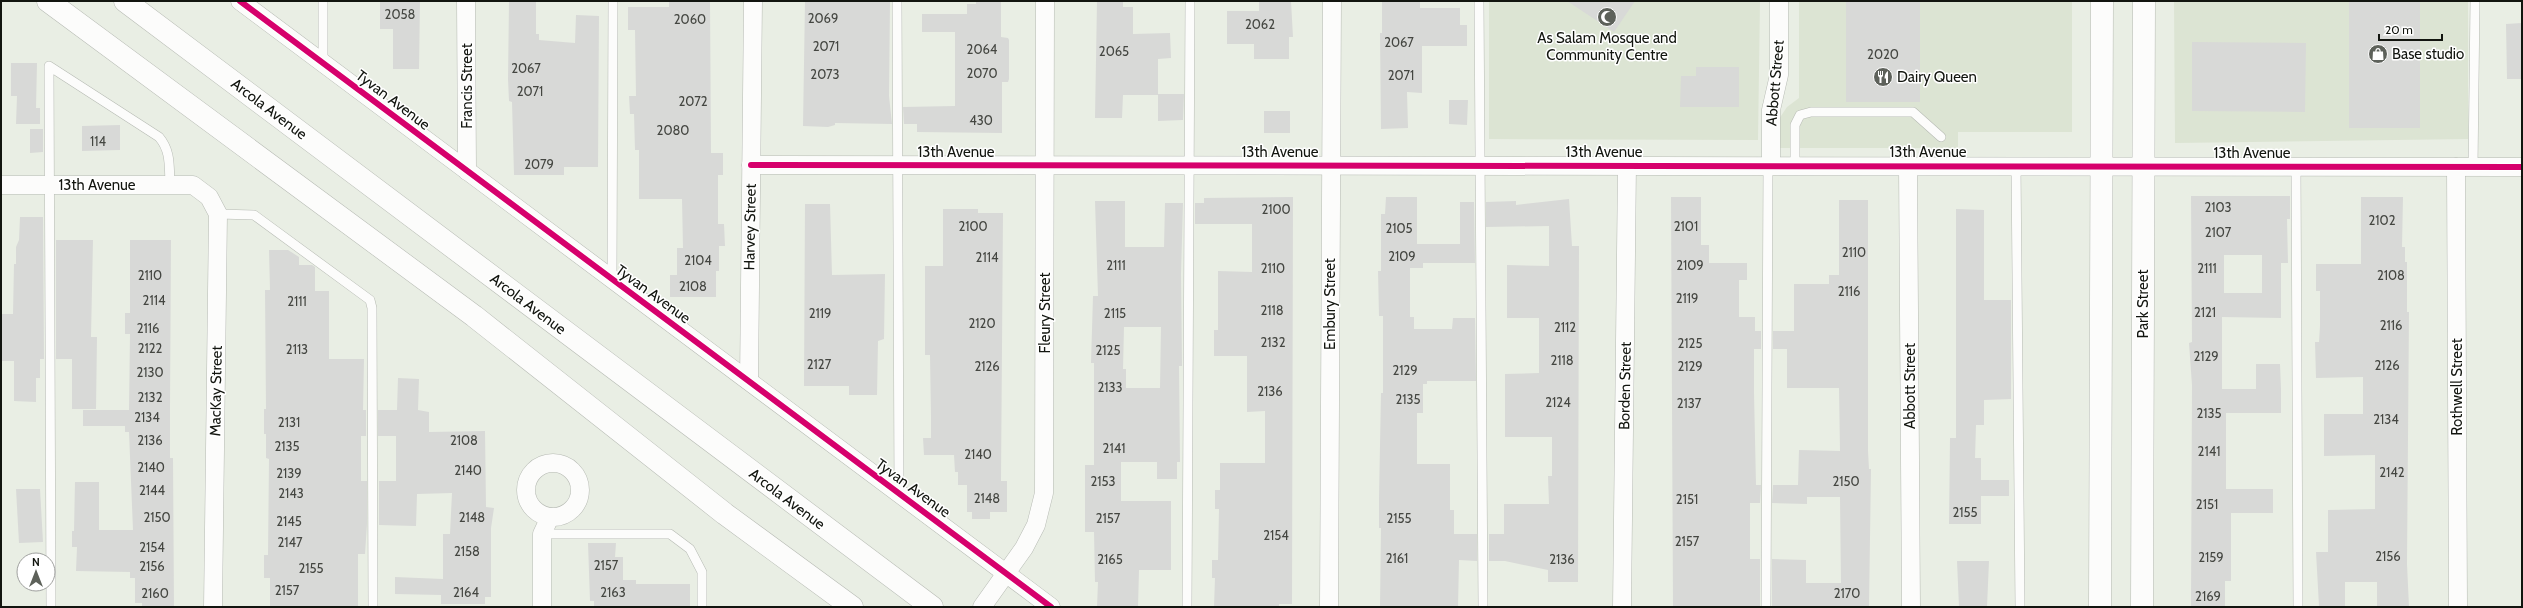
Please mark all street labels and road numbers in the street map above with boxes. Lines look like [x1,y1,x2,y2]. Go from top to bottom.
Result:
street label: Abbott Street [1762,39,1788,127]
street label: Francis Street [458,43,476,129]
street label: Tyvan Avenue [352,66,434,134]
street label: Arcola Avenue [227,75,311,144]
street label: 13th Avenue [917,143,995,161]
street label: 13th Avenue [1241,143,1319,161]
street label: 13th Avenue [1565,143,1643,161]
street label: 13th Avenue [1889,143,1967,161]
street label: 13th Avenue [2213,144,2291,162]
street label: 13th Avenue [58,176,136,194]
street label: Harvey Street [740,183,760,271]
street label: Embury Street [1321,258,1339,350]
street label: Tyvan Avenue [612,261,694,327]
street label: Arcola Avenue [486,270,570,339]
street label: Park Street [2134,270,2152,338]
street label: Fleury Street [1036,272,1054,354]
street label: Rothwell Street [2448,338,2466,436]
street label: Borden Street [1615,342,1635,430]
street label: Abbott Street [1901,343,1919,429]
street label: MacKay Street [206,345,226,437]
street label: Tyvan Avenue [872,455,954,521]
street label: Arcola Avenue [745,465,829,534]

